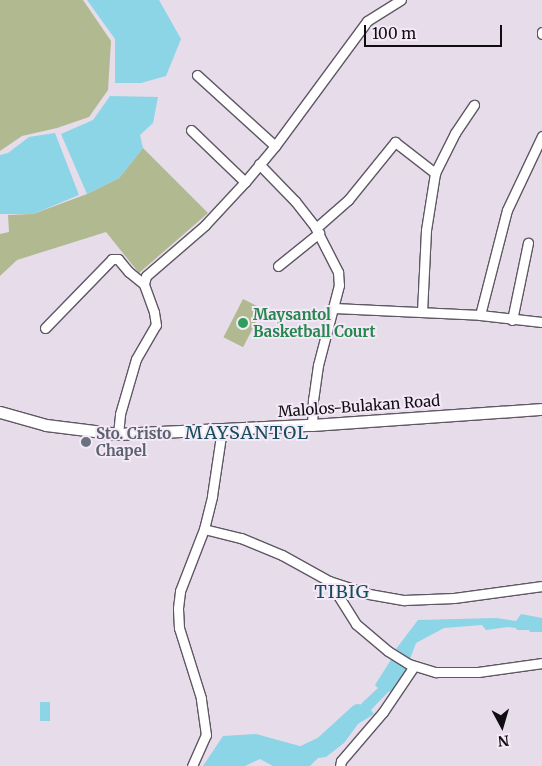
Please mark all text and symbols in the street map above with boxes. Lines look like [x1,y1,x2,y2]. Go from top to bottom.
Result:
scale bar [367,15,504,47]
text: 100 m [372,24,416,43]
place label: Maysantol Basketball Court [253,305,375,340]
marker: Maysantol Basketball Court [237,317,249,329]
street label: Malolos-Bulakan Road [277,391,441,421]
district label: MAYSANTOL [184,422,310,444]
place label: Sto. Cristo Chapel [96,424,171,459]
marker: Sto. Cristo Chapel [80,436,92,448]
district label: TIBIG [314,581,370,603]
north arrow [477,701,527,751]
text: N [497,731,510,750]

